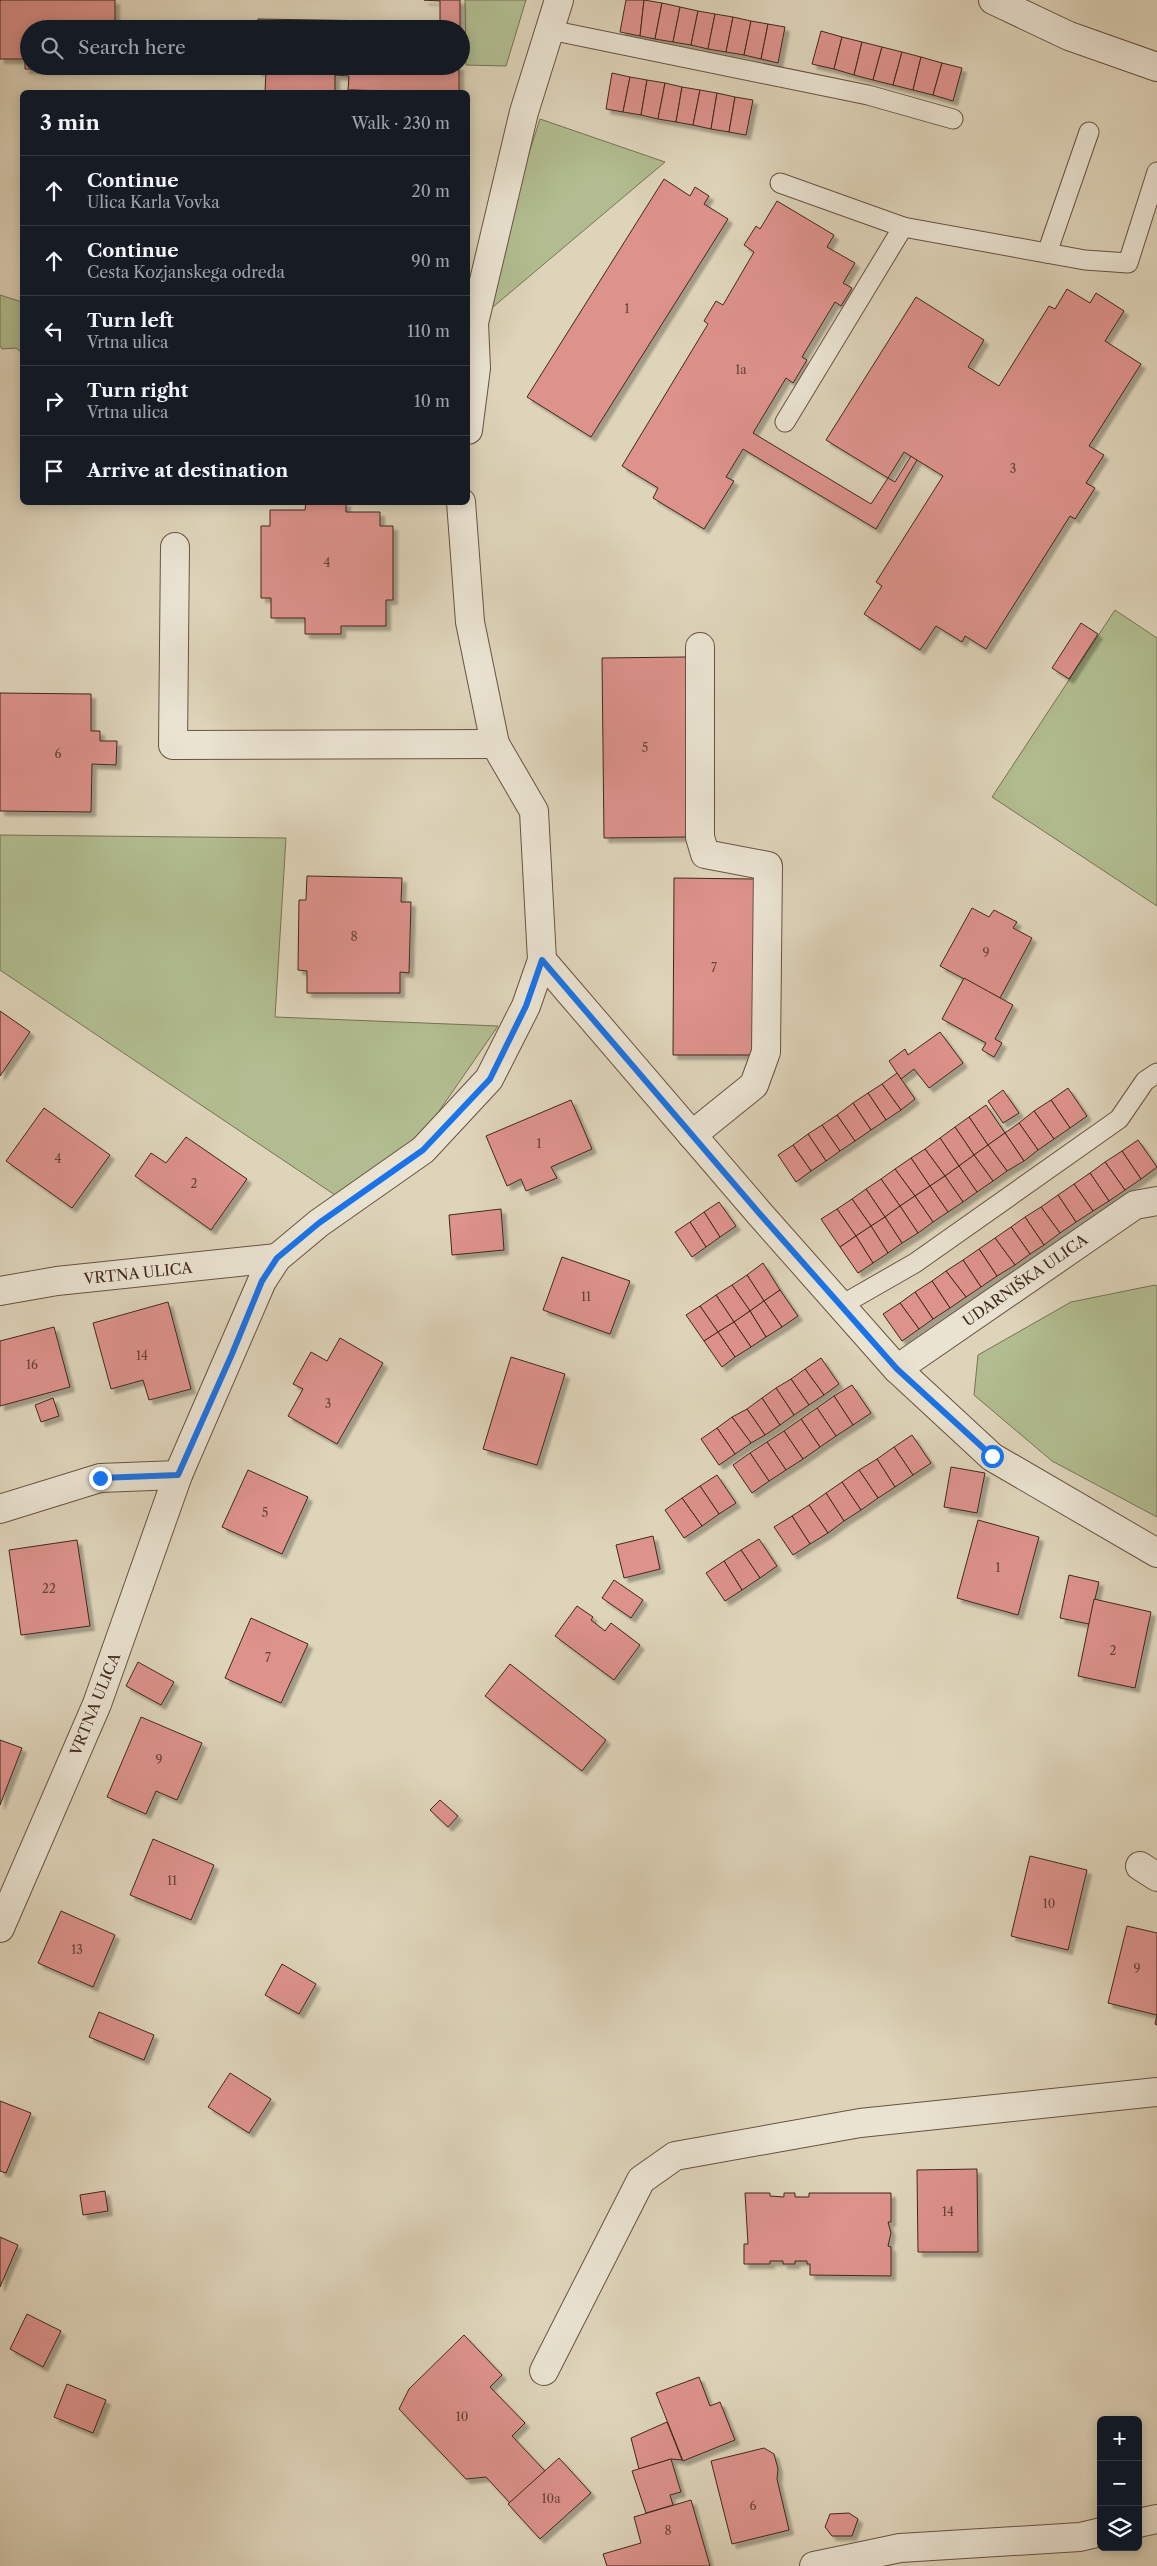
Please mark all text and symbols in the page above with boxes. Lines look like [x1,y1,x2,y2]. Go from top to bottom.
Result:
search box [20,20,470,75]
icon: search [38,34,66,62]
text: Search here [78,36,186,59]
text: 3 min [40,110,100,135]
text: Walk · 230 m [351,113,450,133]
text: Continue [87,169,179,192]
icon: ahead [40,177,68,205]
text: 20 m [411,181,450,201]
text: Ulica Karla Vovka [87,192,220,212]
text: Continue [87,239,179,262]
icon: ahead [40,247,68,275]
text: 90 m [411,251,450,271]
text: Cesta Kozjanskega odreda [87,262,285,282]
house number: 1 [624,301,630,316]
text: Turn left [87,309,174,332]
icon: left [40,317,68,345]
text: 110 m [407,321,450,341]
text: Vrtna ulica [87,332,169,352]
house number: 1a [735,362,747,377]
text: Turn right [87,379,188,402]
icon: right [40,387,68,415]
text: 10 m [414,391,450,411]
text: Vrtna ulica [87,402,169,422]
icon: arrive [40,457,68,485]
text: Arrive at destination [87,459,288,482]
house number: 3 [1010,461,1016,476]
house number: 4 [324,555,331,570]
house number: 5 [642,740,648,755]
house number: 6 [54,746,62,761]
house number: 8 [350,929,358,944]
house number: 9 [982,945,990,960]
house number: 7 [711,960,717,975]
house number: 1 [536,1136,542,1151]
house number: 4 [55,1151,62,1166]
house number: 2 [191,1176,198,1191]
street label: UDARNIŠKA ULICA [959,1229,1092,1330]
street label: VRTNA ULICA [82,1258,194,1288]
house number: 11 [581,1289,591,1304]
house number: 14 [136,1348,148,1363]
house number: 16 [26,1357,38,1372]
house number: 3 [325,1396,331,1411]
route start [981,1445,1004,1468]
route end [89,1467,112,1490]
house number: 5 [262,1505,268,1520]
house number: 1 [995,1560,1001,1575]
house number: 22 [42,1581,56,1596]
house number: 2 [1110,1643,1117,1658]
street label: VRTNA ULICA [65,1649,125,1759]
house number: 7 [265,1650,271,1665]
house number: 9 [155,1752,163,1767]
house number: 11 [167,1873,177,1888]
house number: 10 [1043,1896,1055,1911]
house number: 13 [71,1942,83,1957]
house number: 9 [1133,1961,1141,1976]
house number: 14 [942,2204,954,2219]
house number: 10 [456,2409,468,2424]
map controls [1097,2416,1142,2551]
button: + [1097,2416,1142,2461]
button: − [1097,2461,1142,2506]
house number: 10a [542,2491,561,2506]
house number: 6 [749,2498,757,2513]
button: layers [1097,2506,1142,2551]
house number: 8 [664,2523,672,2538]

